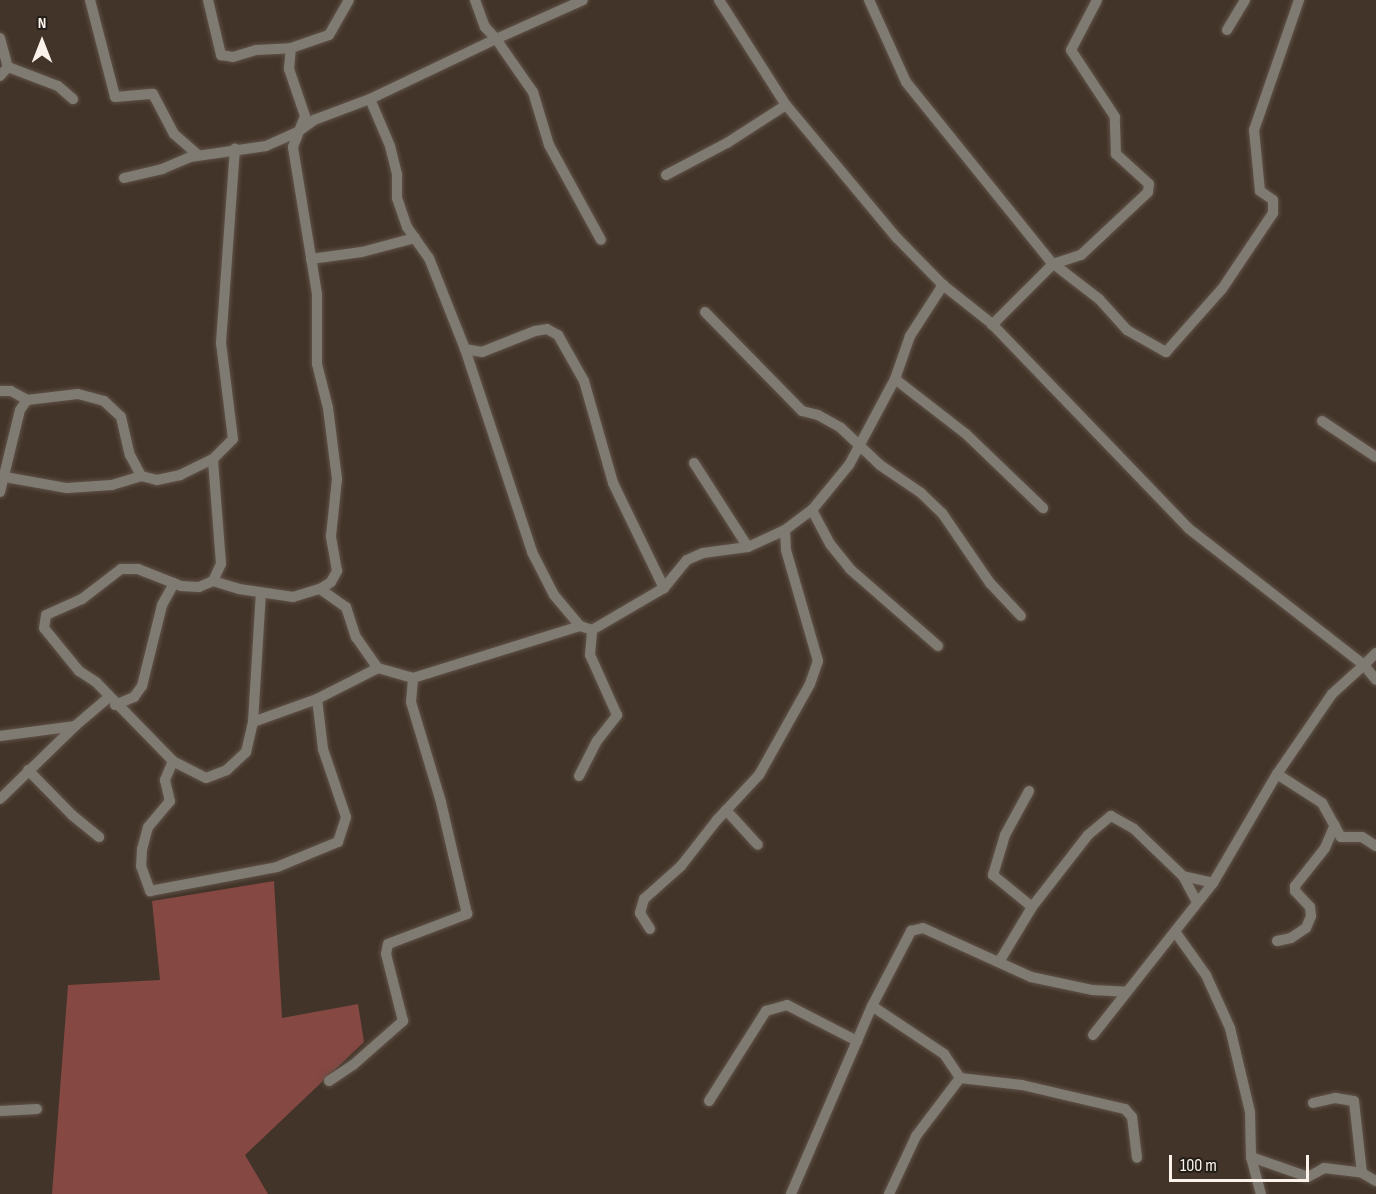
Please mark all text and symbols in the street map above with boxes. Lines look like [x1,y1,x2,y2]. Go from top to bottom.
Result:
north arrow [12,12,72,72]
text: N [38,14,46,33]
scale bar [1172,1143,1312,1181]
text: 100 m [1180,1155,1217,1176]

